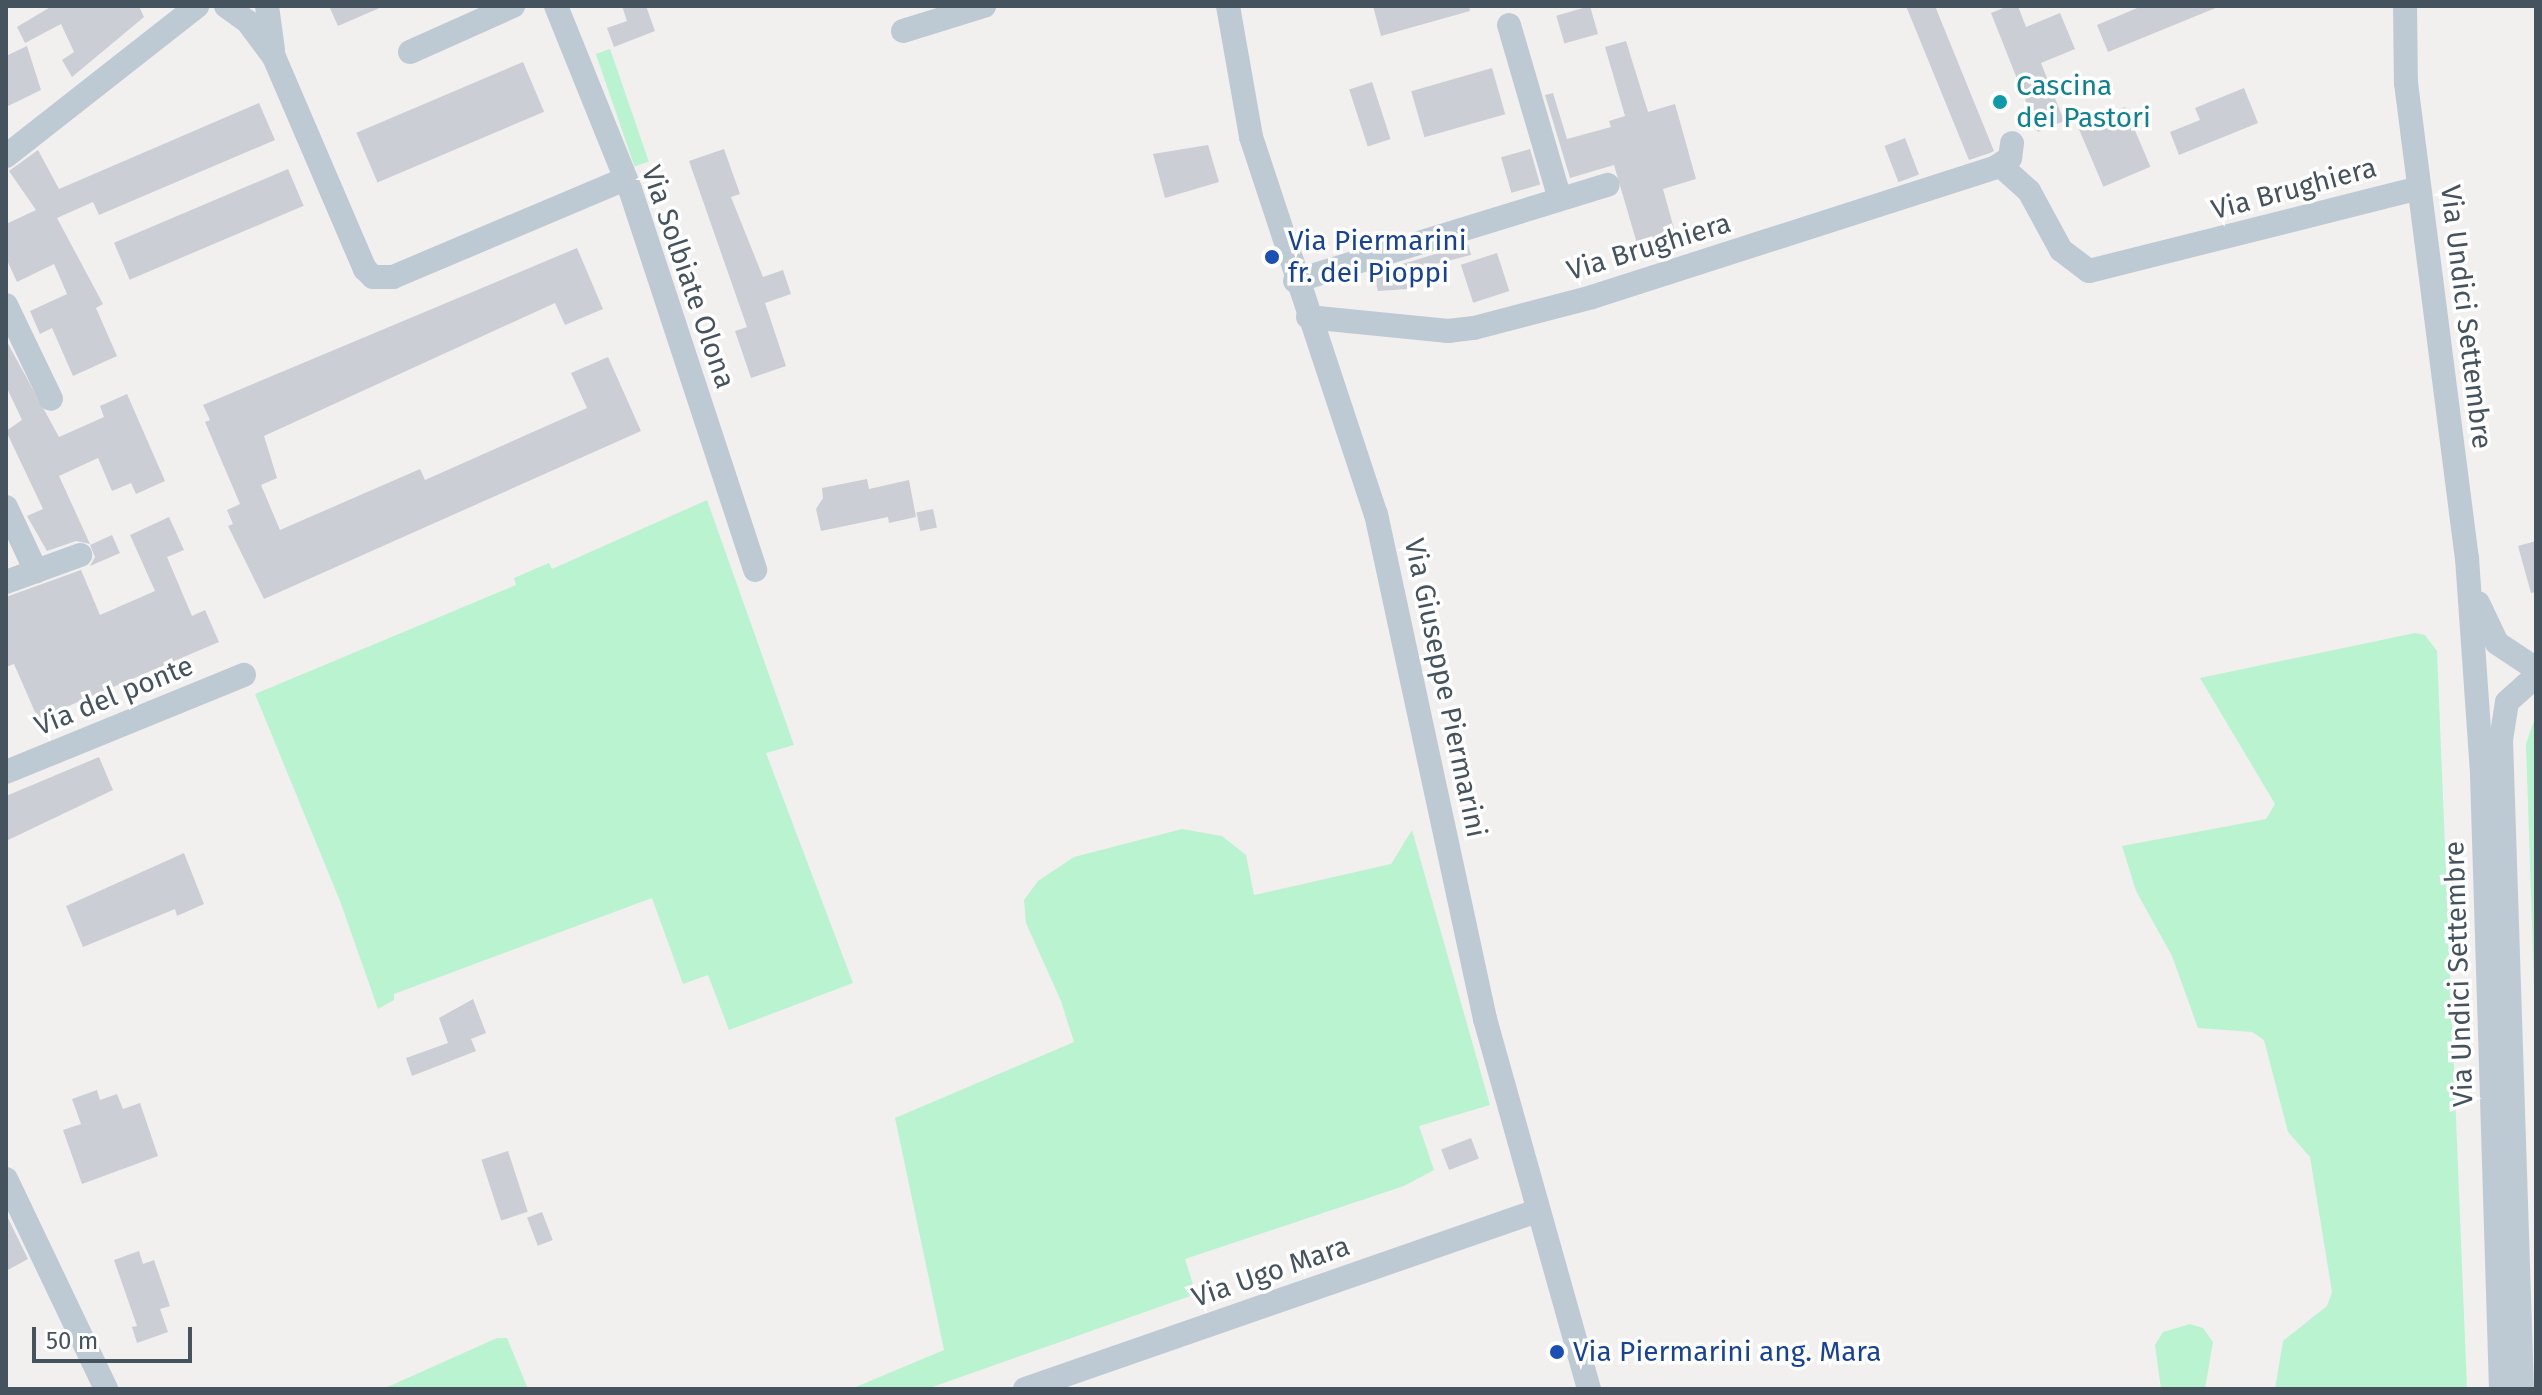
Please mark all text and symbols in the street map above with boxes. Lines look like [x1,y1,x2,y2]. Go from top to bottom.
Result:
place label: Cascina dei Pastori [2016,69,2151,135]
marker: Cascina dei Pastori [1991,93,2009,111]
street label: Via Brughiera [2208,151,2380,227]
street label: Via Solbiate Olona [634,161,742,393]
street label: Via Undici Settembre [2433,183,2499,451]
street label: Via Brughiera [1563,206,1735,288]
place label: Via Piermarini fr. dei Pioppi [1288,224,1467,290]
marker: Via Piermarini fr. dei Pioppi [1263,248,1281,266]
street label: Via Giuseppe Piermarini [1397,535,1493,841]
street label: Via del ponte [30,649,198,743]
street label: Via Undici Settembre [2438,841,2480,1107]
street label: Via Ugo Mara [1188,1229,1354,1315]
scale bar [36,1311,196,1361]
text: 50 m [46,1327,98,1355]
place label: Via Piermarini ang. Mara [1573,1335,1881,1369]
marker: Via Piermarini ang. Mara [1548,1343,1566,1361]

